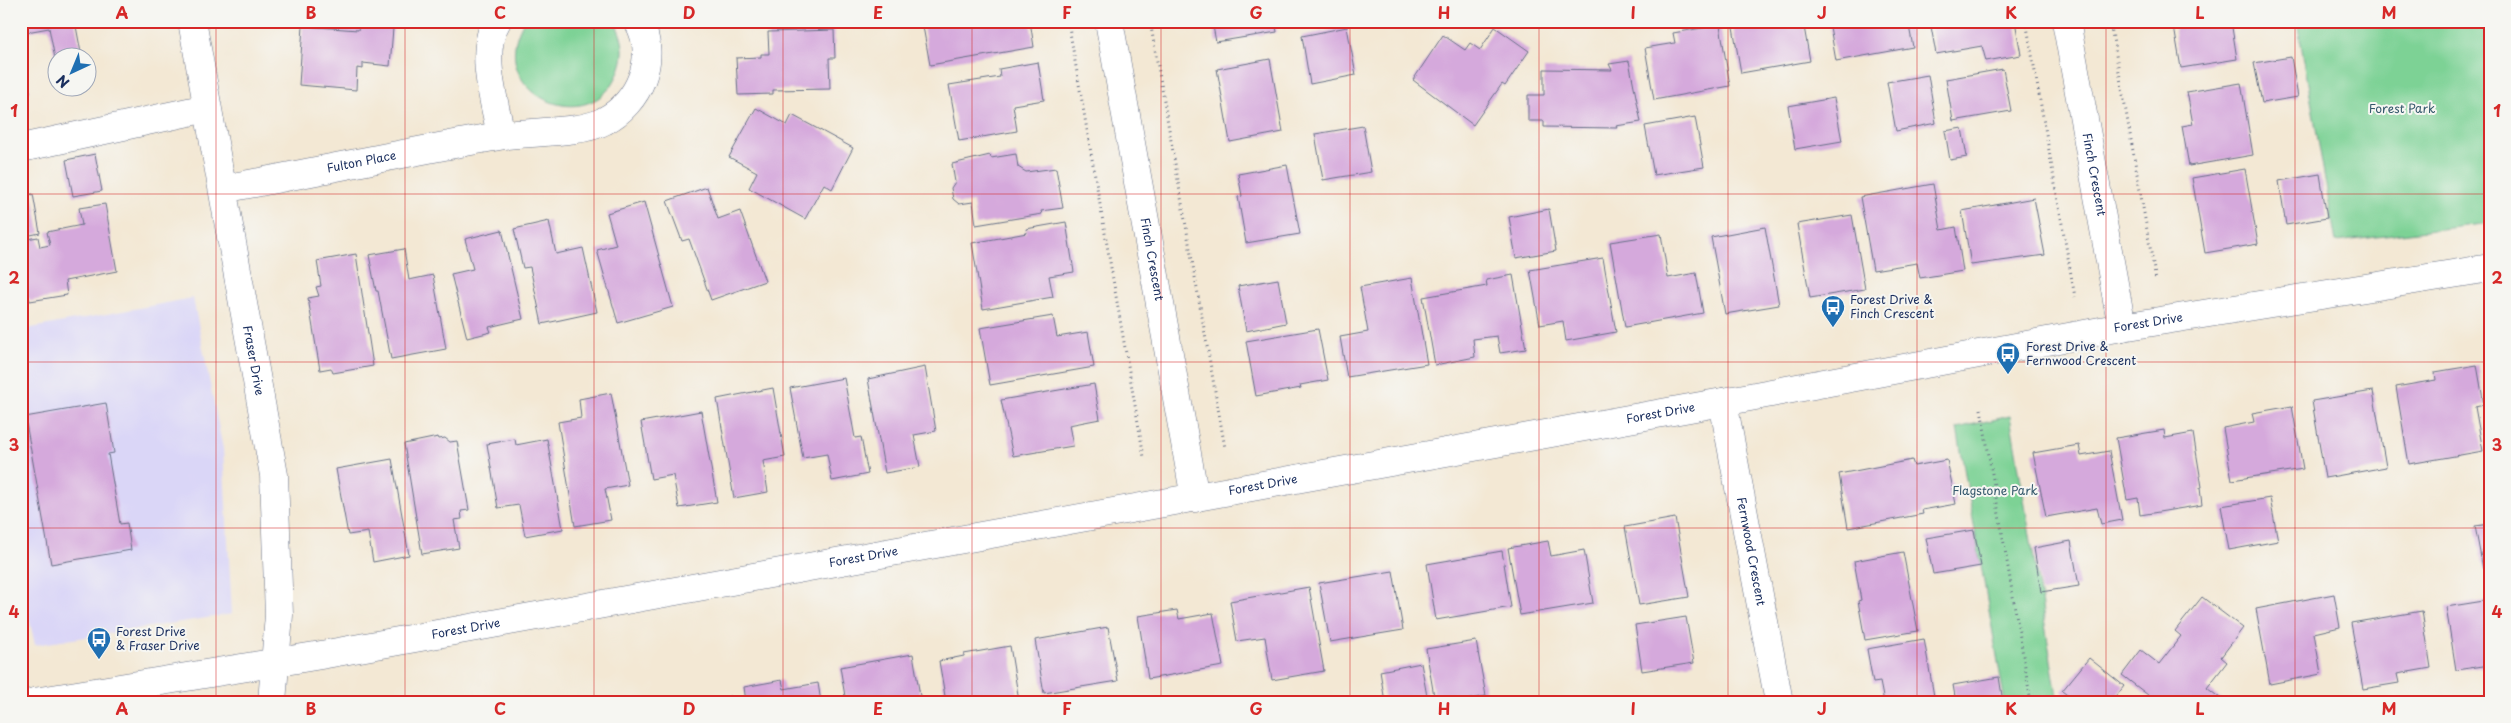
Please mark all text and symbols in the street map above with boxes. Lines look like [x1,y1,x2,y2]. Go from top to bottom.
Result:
text: A [116,0,129,24]
text: B [306,0,317,24]
text: C [494,0,506,24]
text: D [683,0,695,24]
text: E [873,0,883,24]
text: F [1062,0,1072,24]
text: G [1249,0,1263,24]
text: H [1438,0,1450,24]
text: I [1630,0,1636,24]
text: J [1817,0,1827,24]
text: K [2005,0,2017,24]
text: L [2195,0,2205,24]
text: M [2381,0,2397,24]
north arrow [48,48,98,98]
text: N [51,70,74,93]
text: 1 [10,98,18,122]
text: 1 [2493,98,2501,122]
park label: Forest Park [2369,99,2435,117]
street label: Finch Crescent [2079,131,2112,217]
street label: Fulton Place [325,145,397,177]
street label: Finch Crescent [1137,216,1169,302]
text: 2 [8,265,20,289]
text: 2 [2491,265,2503,289]
place label: Forest Drive & Finch Crescent [1850,290,1934,322]
bus stop icon: Forest Drive & Finch Crescent [1820,294,1846,328]
street label: Forest Drive [2112,307,2184,336]
street label: Fraser Drive [239,324,269,397]
place label: Forest Drive & Fernwood Crescent [2026,337,2136,369]
bus stop icon: Forest Drive & Fernwood Crescent [1995,341,2021,375]
street label: Forest Drive [1624,397,1696,427]
text: 3 [9,432,19,456]
text: 3 [2492,432,2502,456]
street label: Forest Drive [1227,469,1299,499]
park label: Flagstone Park [1952,481,2038,499]
street label: Fernwood Crescent [1733,495,1771,607]
street label: Forest Drive [827,541,899,571]
text: 4 [9,599,20,623]
text: 4 [2492,599,2503,623]
street label: Forest Drive [430,613,502,643]
place label: Forest Drive & Fraser Drive [116,622,200,654]
bus stop icon: Forest Drive & Fraser Drive [86,626,112,660]
text: A [116,696,129,720]
text: B [306,696,317,720]
text: C [494,696,506,720]
text: D [683,696,695,720]
text: E [873,696,883,720]
text: F [1062,696,1072,720]
text: G [1249,696,1263,720]
text: H [1438,696,1450,720]
text: I [1630,696,1636,720]
text: J [1817,696,1827,720]
text: K [2005,696,2017,720]
text: L [2195,696,2205,720]
text: M [2381,696,2397,720]

